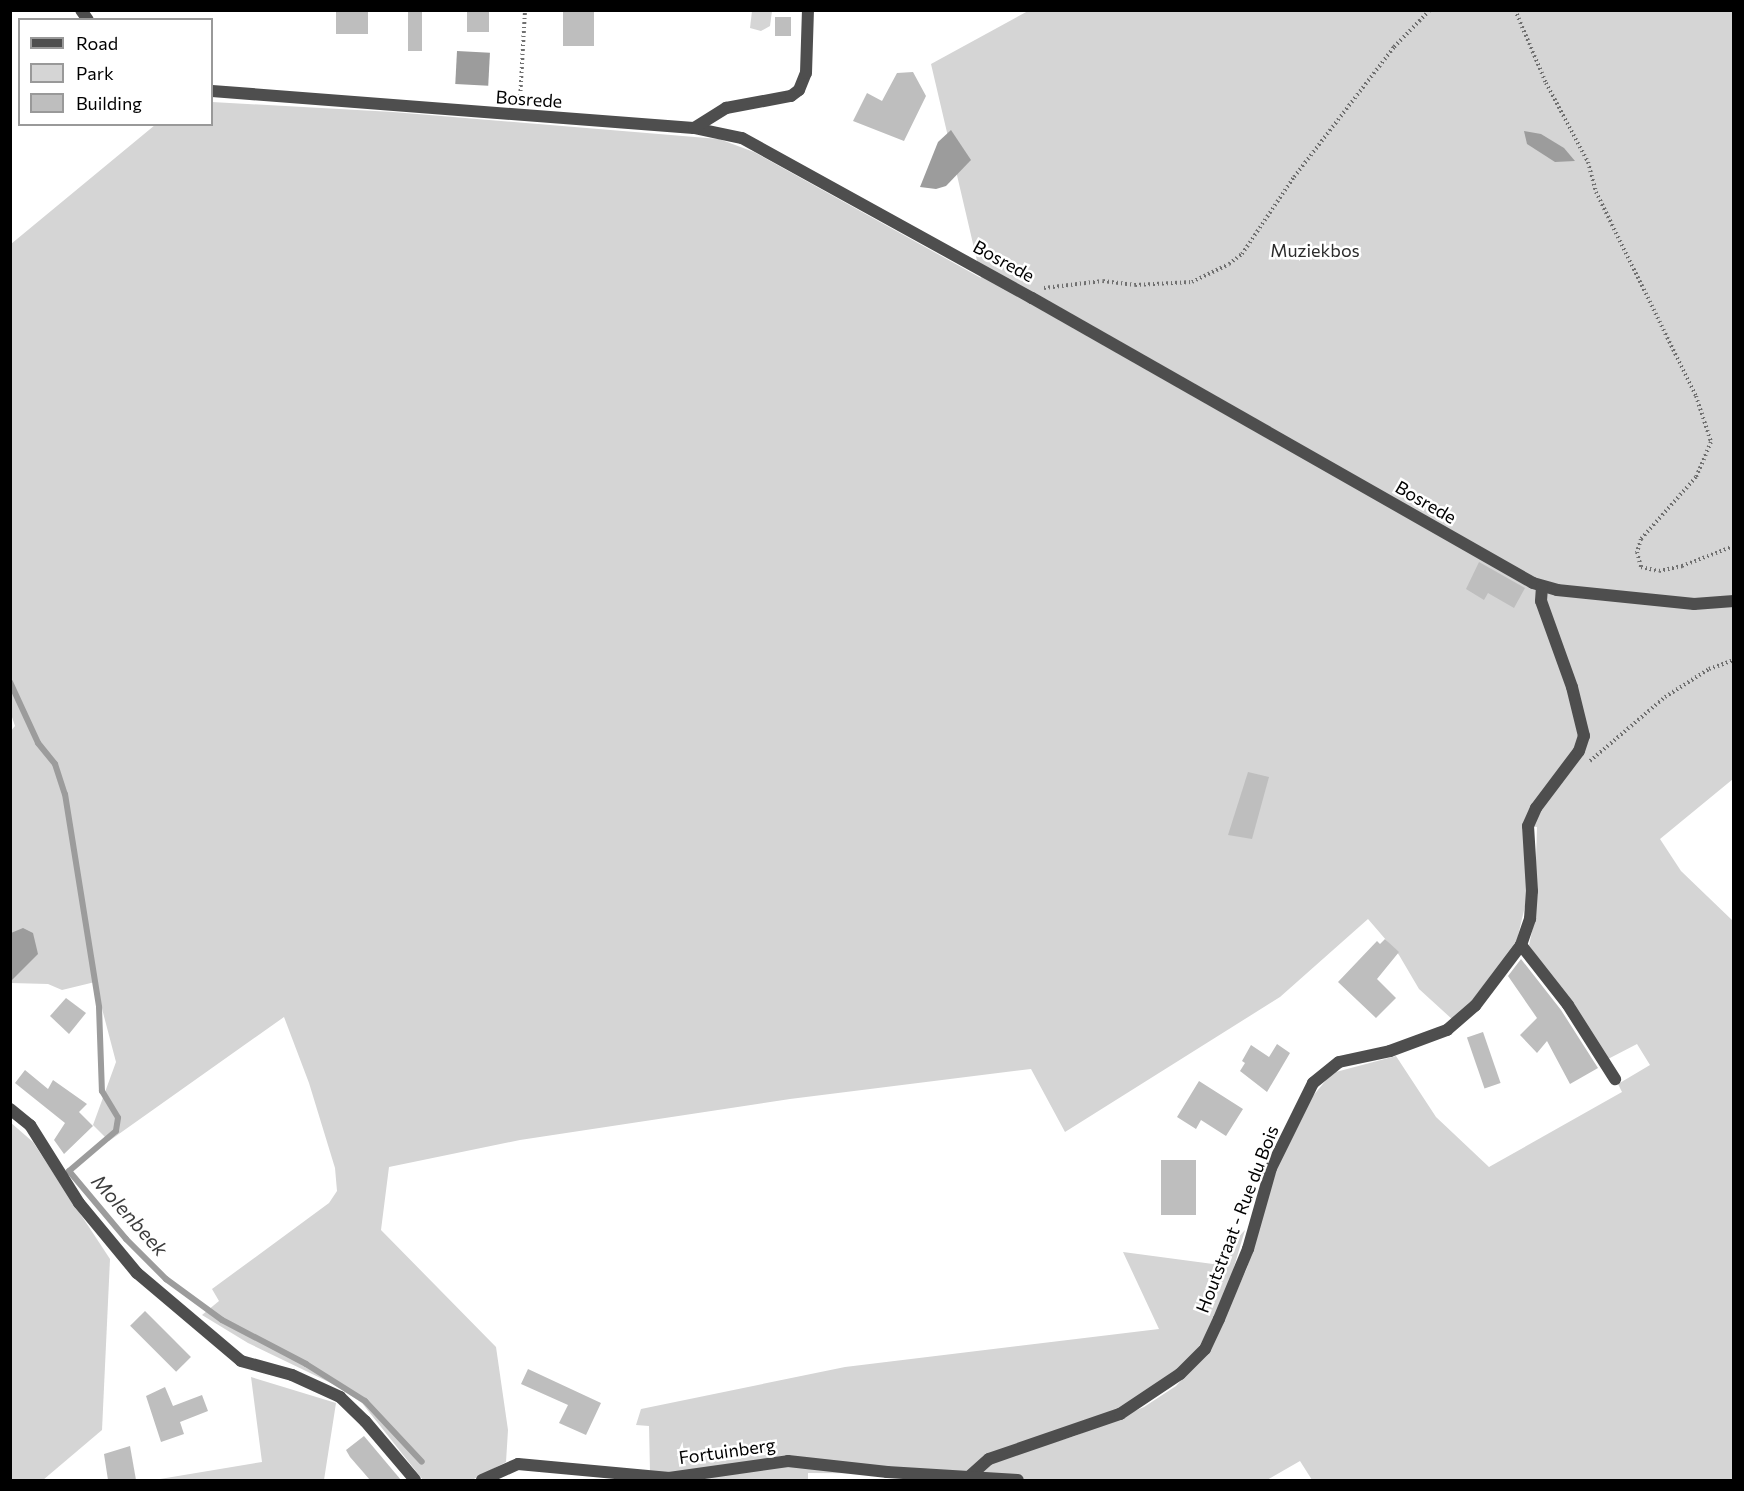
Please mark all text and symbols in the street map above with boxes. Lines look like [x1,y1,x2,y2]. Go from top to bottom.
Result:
legend [18,18,213,126]
text: Road [76,32,118,54]
text: Park [76,62,114,84]
street label: Bosrede [495,86,563,112]
text: Building [76,92,142,114]
street label: Bosrede [970,235,1038,287]
park label: Muziekbos [1270,239,1360,261]
street label: Bosrede [1392,476,1460,528]
street label: Houtstraat - Rue du Bois [1191,1122,1283,1316]
water label: Molenbeek [87,1169,173,1261]
street label: Fortuinberg [677,1434,777,1468]

